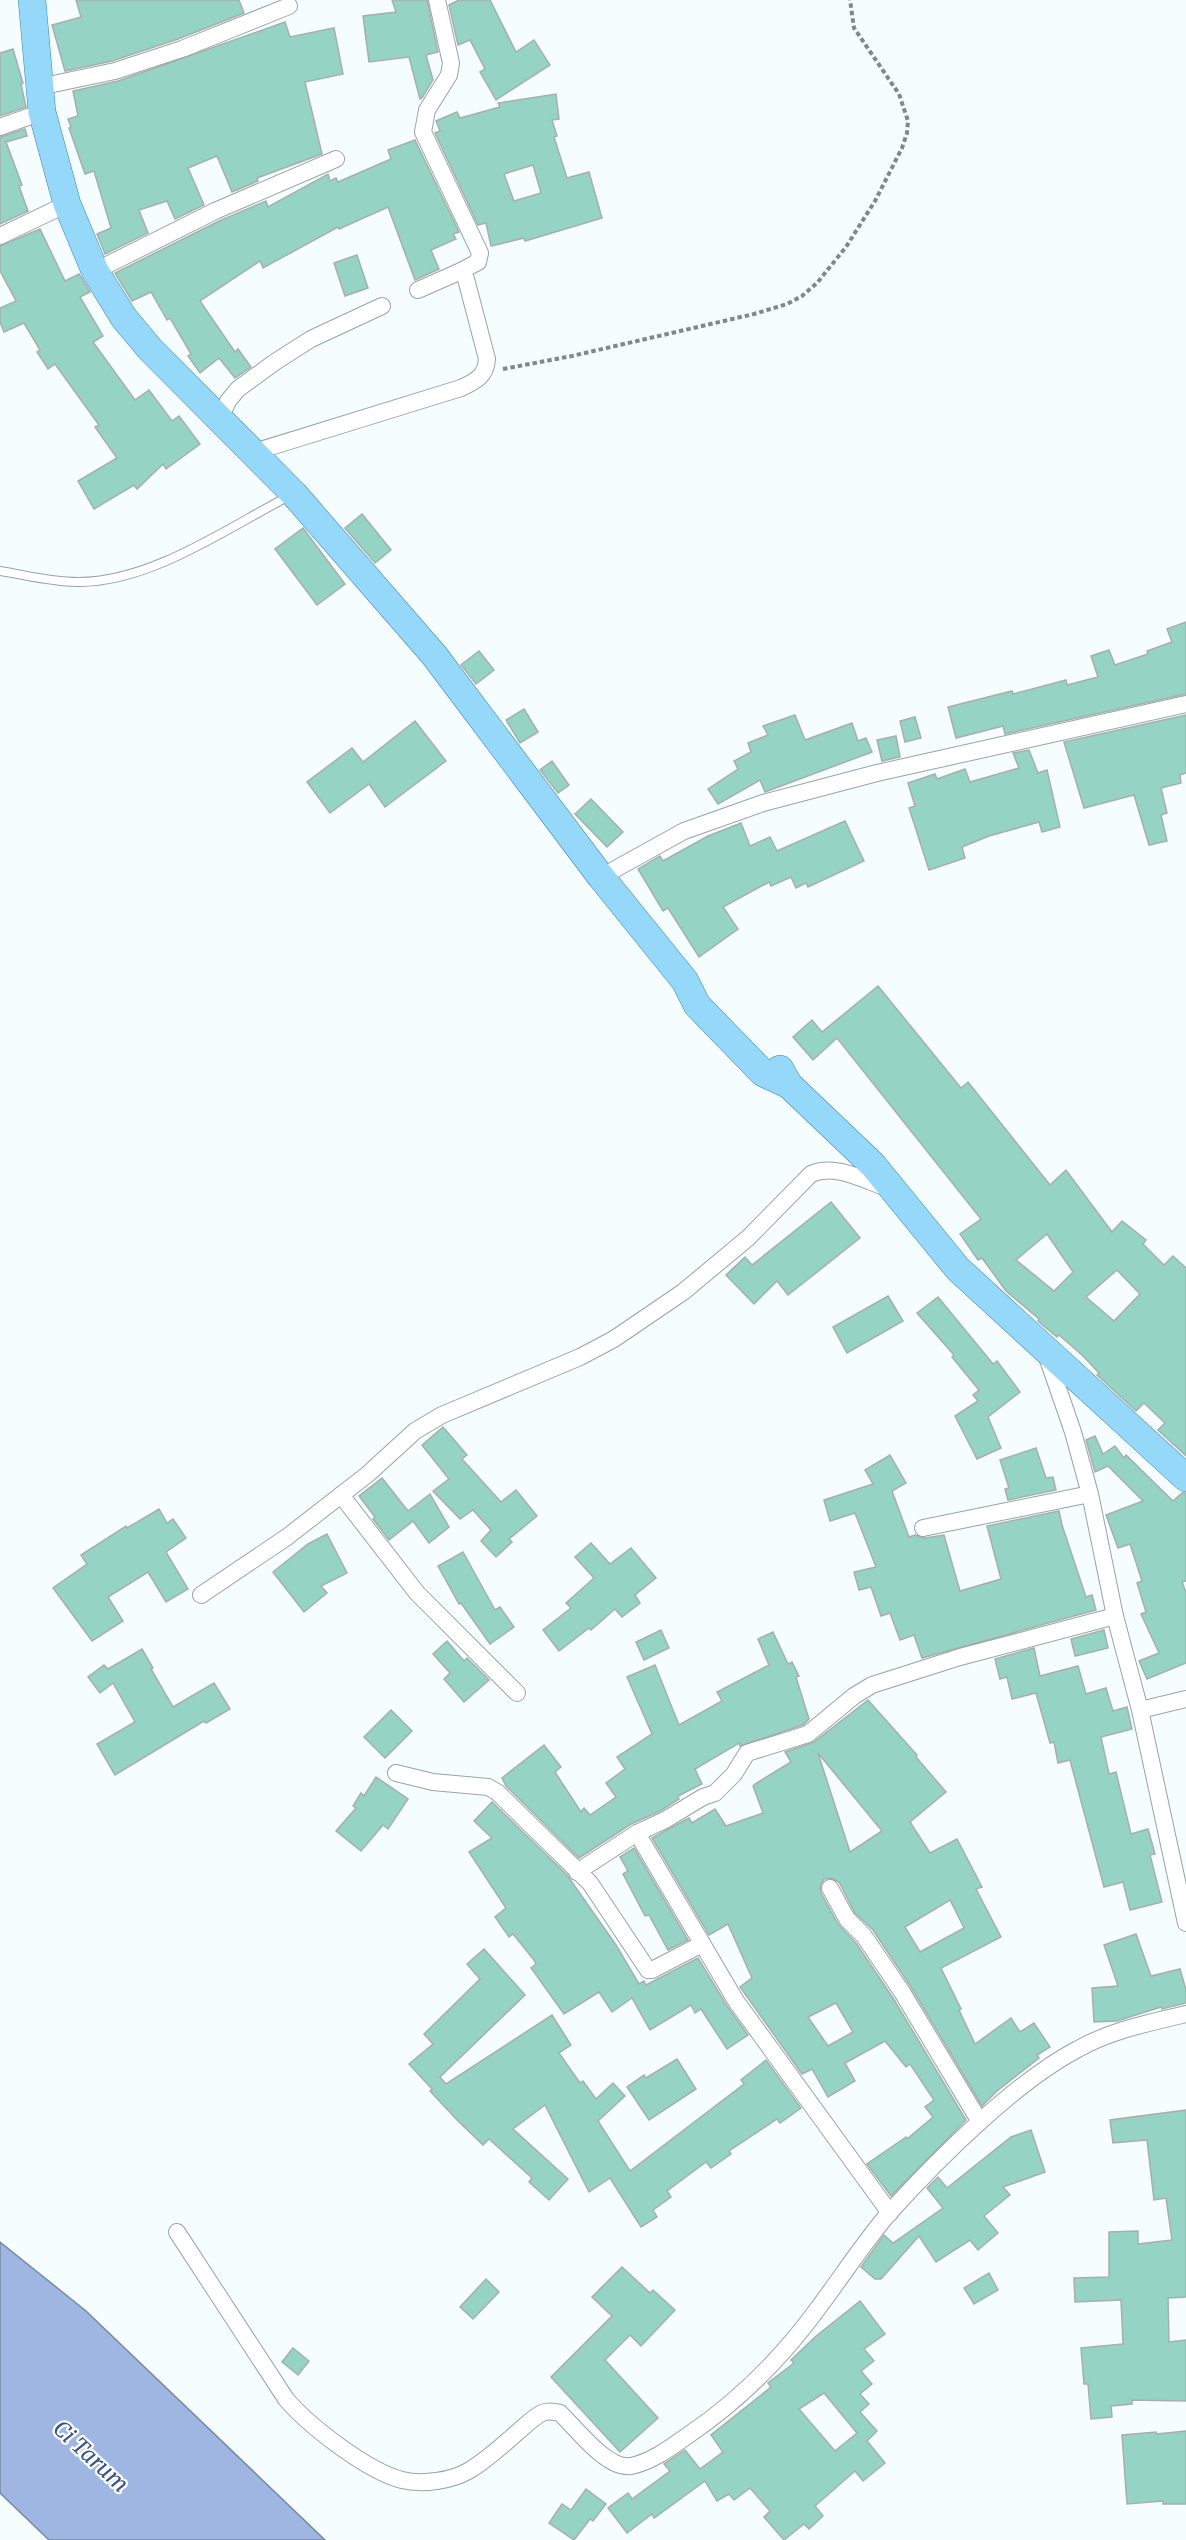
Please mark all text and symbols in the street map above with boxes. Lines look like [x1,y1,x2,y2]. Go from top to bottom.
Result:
water label: Ci Tarum [47,2414,135,2498]

